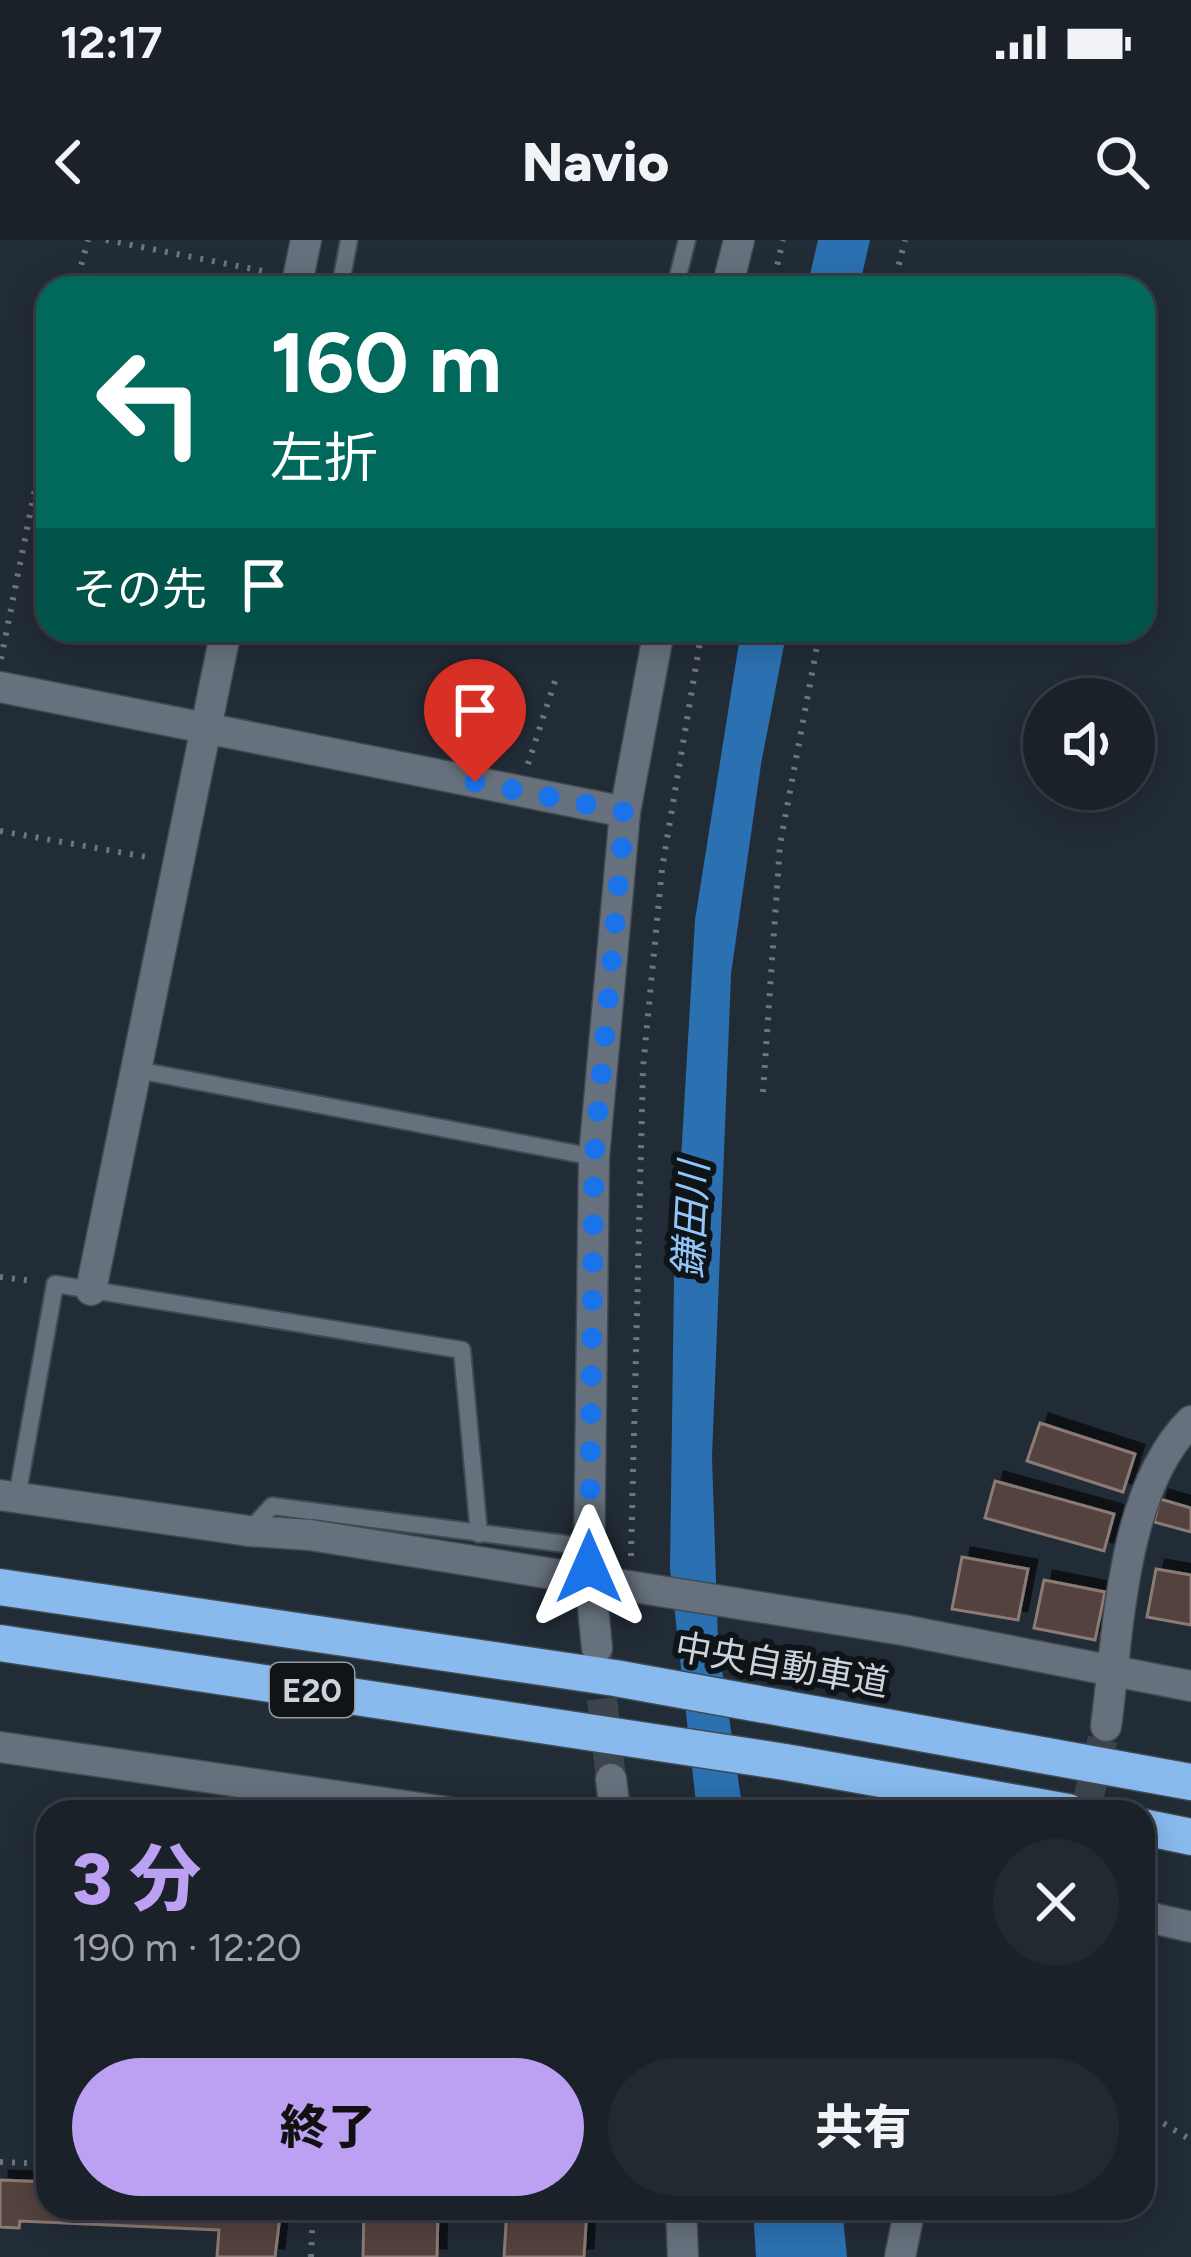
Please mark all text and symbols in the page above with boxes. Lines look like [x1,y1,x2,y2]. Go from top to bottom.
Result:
text: 12:17 [60,15,163,69]
icon: back [36,129,102,195]
icon: search [1089,129,1155,195]
text: Navio [522,130,669,195]
text: 160 m [270,312,502,413]
icon: left [72,324,228,480]
text: 左折 [270,426,378,491]
icon: arrive [231,552,297,618]
text: その先 [72,562,207,616]
pin [424,659,526,782]
icon: arrive [442,677,508,743]
map controls [1023,678,1155,810]
button: sound [1023,678,1155,810]
water label: 鎌田川 [664,1156,718,1280]
position arrow [526,1504,652,1630]
street label: 中央自動車道 [672,1625,892,1705]
road number: E20 [270,1663,354,1717]
text: 3 分 [72,1836,201,1922]
button: close [993,1839,1119,1965]
text: 190 m · 12:20 [72,1924,302,1971]
button: 終了 [72,2058,584,2196]
button: 共有 [608,2058,1119,2196]

